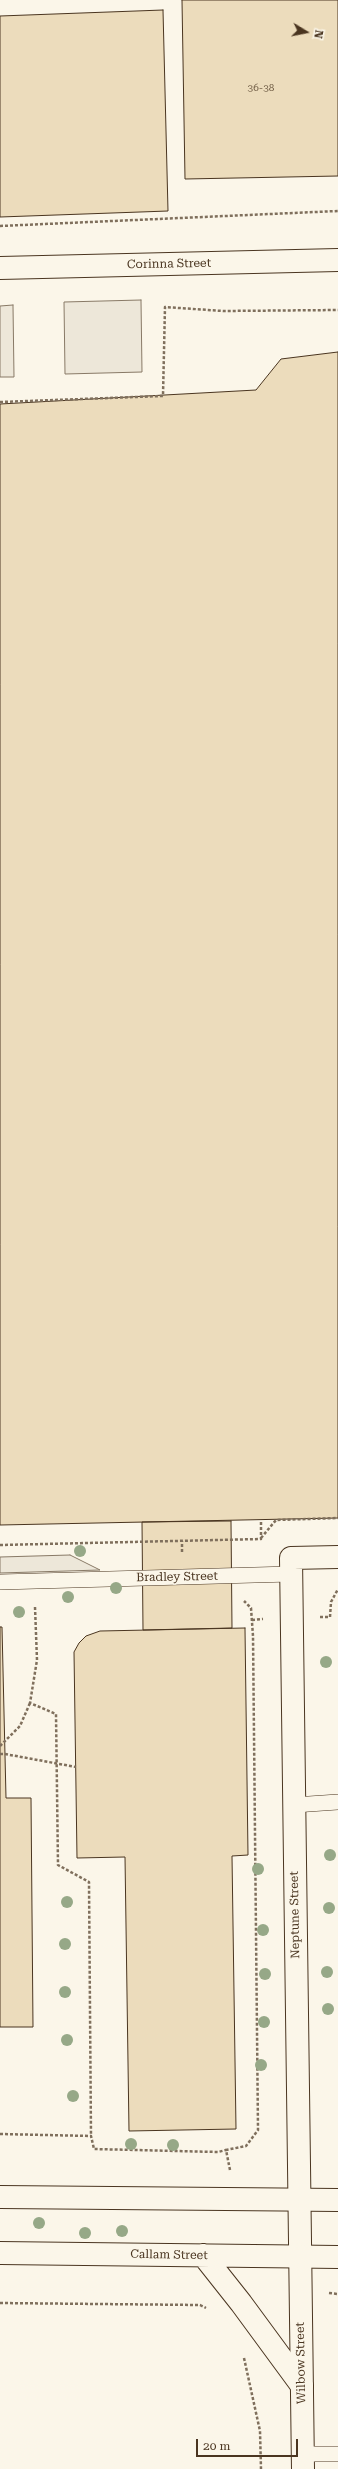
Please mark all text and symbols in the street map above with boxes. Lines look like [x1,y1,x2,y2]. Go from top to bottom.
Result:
north arrow [286,12,326,52]
text: N [311,29,325,39]
house number: 36-38 [248,82,274,94]
street label: Corinna Street [127,256,211,272]
street label: Bradley Street [136,1569,218,1585]
street label: Neptune Street [287,1871,303,1959]
street label: Callam Street [130,2247,208,2263]
street label: Wilbow Street [293,2322,309,2404]
scale bar [198,2431,300,2457]
text: 20 m [203,2439,230,2453]

